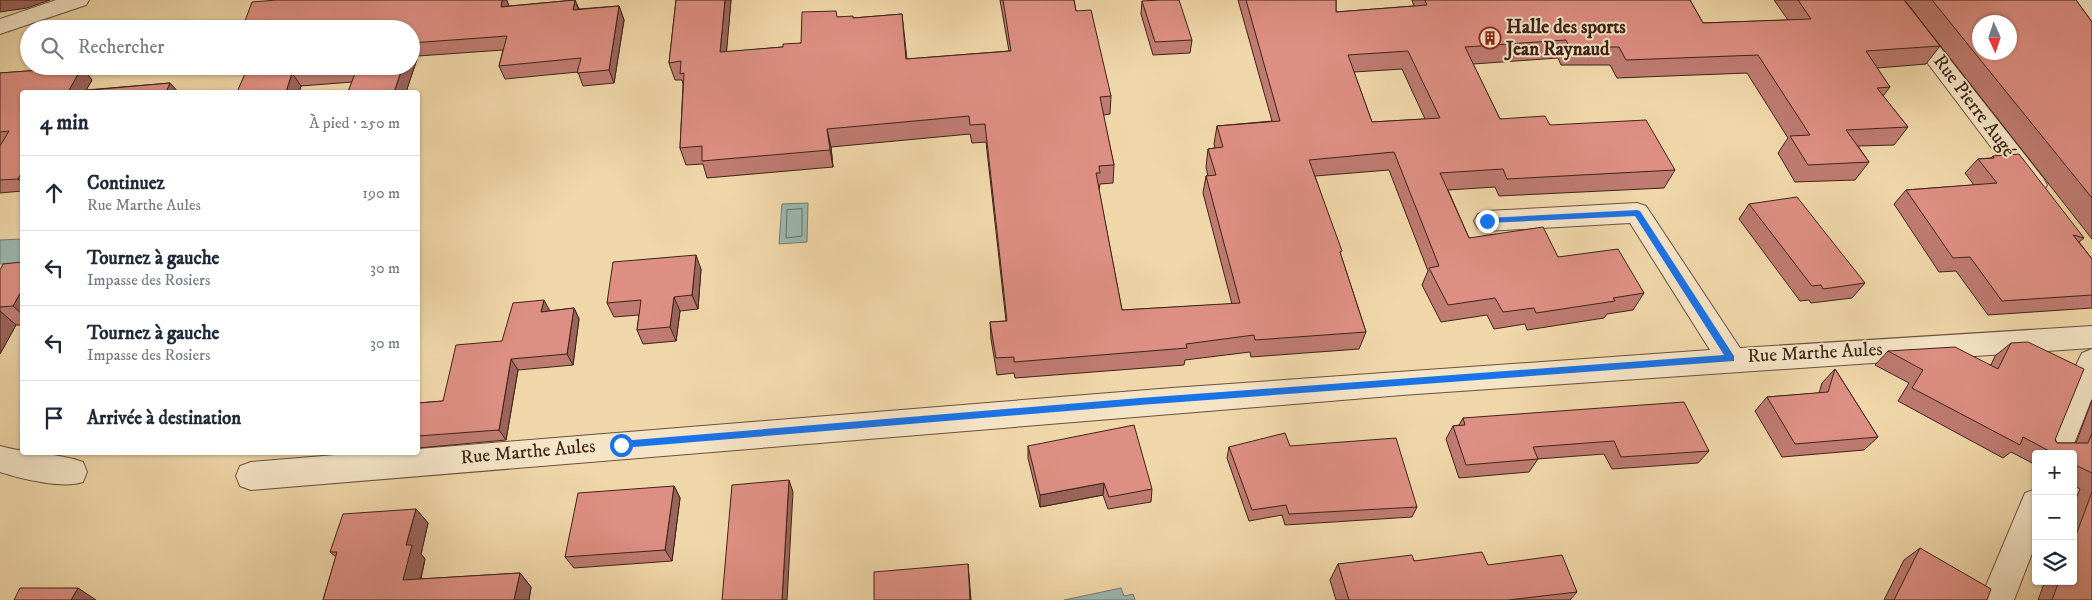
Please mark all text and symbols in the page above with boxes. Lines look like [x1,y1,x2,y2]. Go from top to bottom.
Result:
north arrow [1972,15,2017,60]
place label: Halle des sports Jean Raynaud [1504,16,1626,61]
search box [20,20,420,75]
building icon: Halle des sports Jean Raynaud [1478,26,1502,50]
icon: search [38,34,66,62]
text: Rechercher [78,36,164,59]
street label: Rue Pierre Augé [1928,50,2020,162]
text: 4 min [40,110,89,136]
text: À pied · 250 m [309,113,400,133]
text: Continuez [87,172,165,195]
icon: ahead [40,179,68,207]
text: 190 m [362,183,400,203]
text: Rue Marthe Aules [87,195,201,215]
route end [1476,210,1499,233]
text: Tournez à gauche [87,247,219,270]
icon: left [40,254,68,282]
text: 30 m [370,258,400,278]
text: Impasse des Rosiers [87,270,210,290]
text: Tournez à gauche [87,322,219,345]
icon: left [40,329,68,357]
text: 30 m [370,333,400,353]
street label: Rue Marthe Aules [1747,338,1883,368]
text: Impasse des Rosiers [87,345,210,365]
icon: arrive [40,404,68,432]
text: Arrivée à destination [87,407,241,430]
route start [610,434,633,457]
street label: Rue Marthe Aules [460,435,596,469]
map controls [2032,450,2077,585]
button: + [2032,450,2077,495]
button: − [2032,495,2077,540]
button: layers [2032,540,2077,585]

